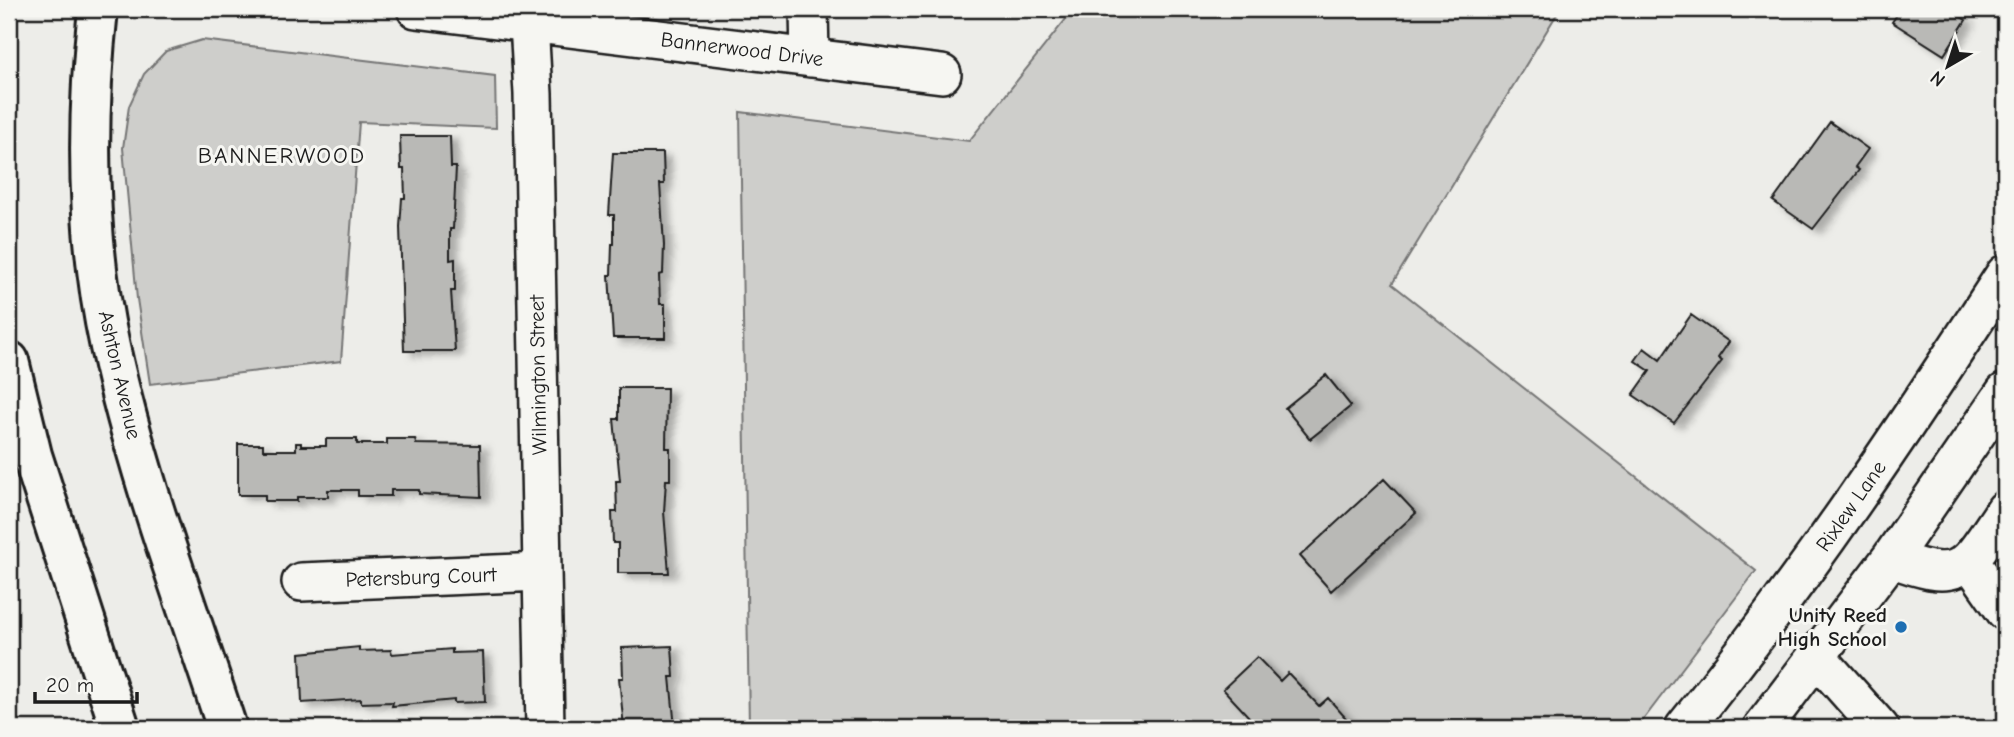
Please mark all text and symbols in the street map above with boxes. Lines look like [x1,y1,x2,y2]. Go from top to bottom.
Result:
street label: Bannerwood Drive [659,27,825,71]
north arrow [1912,32,1982,102]
text: N [1926,66,1950,91]
district label: BANNERWOOD [198,142,366,169]
street label: Wilmington Street [525,294,551,455]
street label: Ashton Avenue [94,308,146,442]
street label: Rixlew Lane [1811,456,1891,556]
street label: Petersburg Court [345,562,498,592]
place label: Unity Reed High School [1778,603,1887,651]
marker: Unity Reed High School [1893,619,1909,635]
scale bar [35,660,136,704]
text: 20 m [46,673,94,697]

